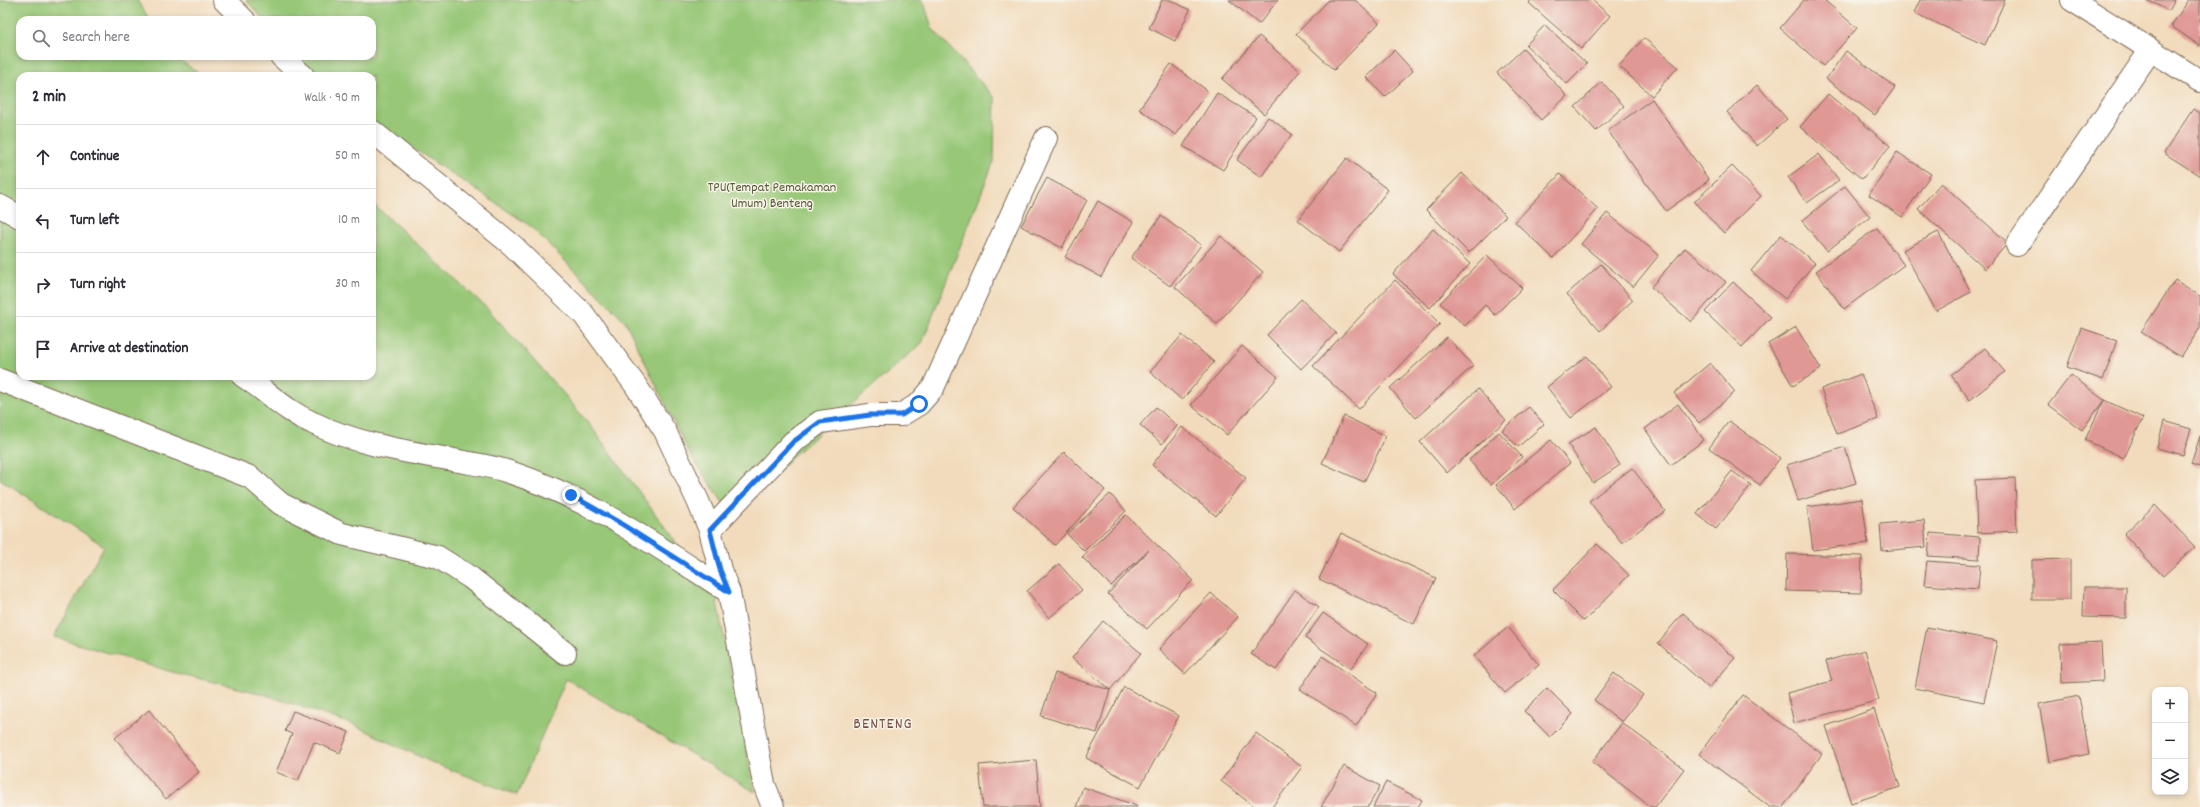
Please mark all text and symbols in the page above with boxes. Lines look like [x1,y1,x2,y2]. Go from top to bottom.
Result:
search box [16,16,376,60]
icon: search [30,27,52,49]
text: Search here [62,27,130,49]
text: 2 min [32,86,66,110]
text: Walk · 90 m [304,89,360,108]
icon: ahead [32,146,54,168]
text: Continue [70,146,119,168]
text: 50 m [335,147,360,166]
park label: TPU(Tempat Pemakaman Umum) Benteng [708,178,836,214]
icon: left [32,210,54,232]
text: Turn left [70,210,119,232]
text: 10 m [338,211,360,230]
icon: right [32,274,54,296]
text: Turn right [70,274,126,296]
text: 30 m [335,275,360,294]
icon: arrive [32,338,54,360]
text: Arrive at destination [70,338,188,360]
route start [910,395,928,413]
route end [562,486,580,504]
map controls [2152,687,2188,795]
button: + [2152,687,2188,723]
district label: BENTENG [853,713,913,736]
button: − [2152,723,2188,759]
button: layers [2152,759,2188,795]

